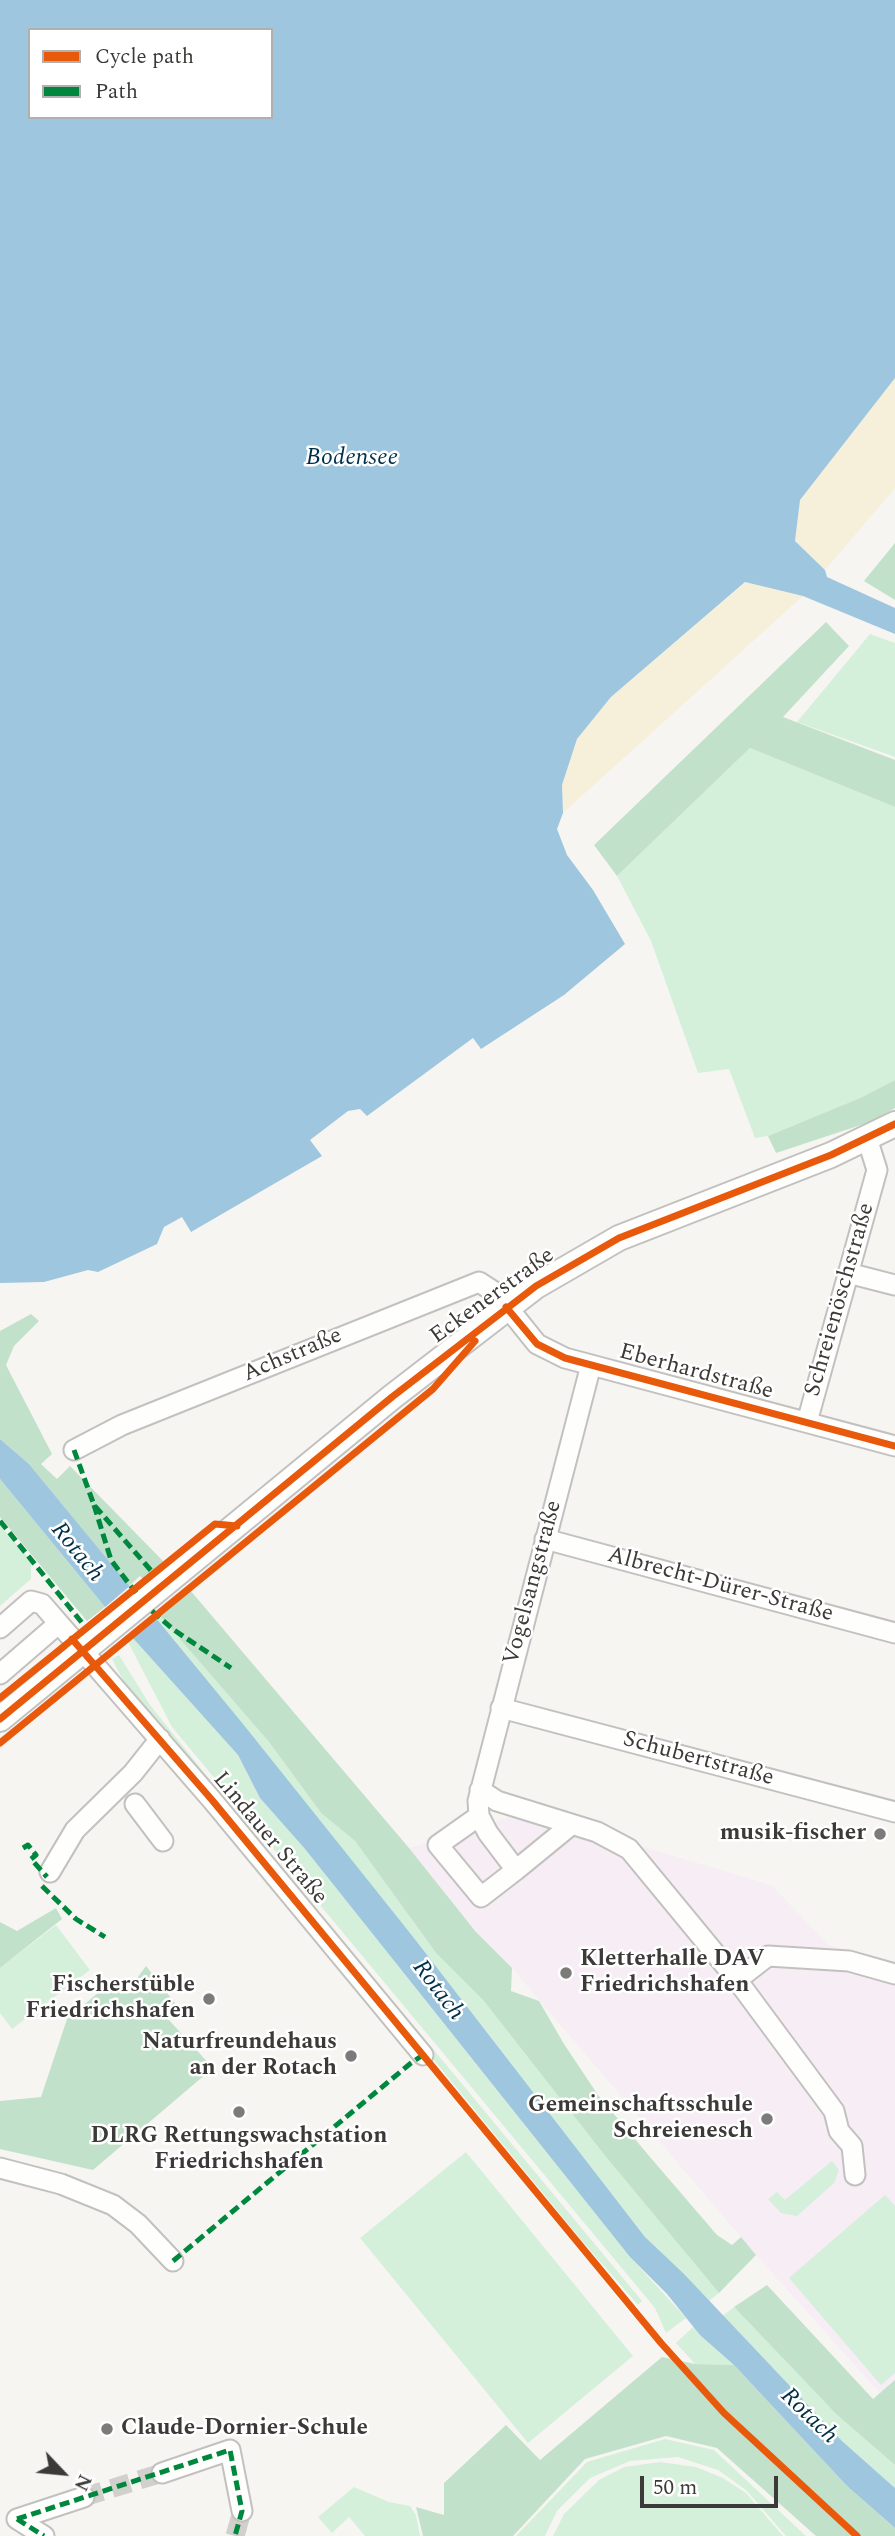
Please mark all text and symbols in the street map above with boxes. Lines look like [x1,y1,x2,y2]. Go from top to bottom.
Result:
legend [28,28,273,119]
text: Cycle path [95,41,194,73]
text: Path [95,76,138,108]
water label: Bodensee [306,445,398,473]
street label: Schreienöschstraße [800,1200,882,1400]
street label: Eckenerstraße [425,1243,561,1351]
street label: Achstraße [239,1323,347,1389]
street label: Eberhardstraße [616,1339,776,1407]
street label: Vogelsangstraße [499,1498,569,1668]
water label: Rotach [43,1517,109,1589]
street label: Albrecht-Dürer-Straße [604,1543,836,1629]
street label: Schubertstraße [620,1727,776,1793]
street label: Lindauer Straße [206,1767,332,1911]
place label: musik-fischer [720,1820,866,1848]
marker: musik-fischer [872,1826,888,1842]
place label: Kletterhalle DAV Friedrichshafen [580,1946,765,2000]
water label: Rotach [405,1955,469,2027]
marker: Kletterhalle DAV Friedrichshafen [558,1965,574,1981]
place label: Fischerstüble Friedrichshafen [26,1972,195,2026]
marker: Fischerstüble Friedrichshafen [201,1991,217,2007]
place label: Naturfreundehaus an der Rotach [142,2029,337,2083]
marker: Naturfreundehaus an der Rotach [343,2048,359,2064]
place label: Gemeinschaftsschule Schreienesch [528,2092,753,2146]
marker: DLRG Rettungswachstation Friedrichshafen [231,2104,247,2120]
marker: Gemeinschaftsschule Schreienesch [759,2111,775,2127]
place label: DLRG Rettungswachstation Friedrichshafen [91,2123,387,2177]
water label: Rotach [773,2383,843,2451]
place label: Claude-Dornier-Schule [121,2415,368,2443]
marker: Claude-Dornier-Schule [99,2421,115,2437]
north arrow [28,2438,98,2508]
scale bar [643,2462,781,2506]
text: N [66,2469,99,2496]
text: 50 m [653,2472,697,2504]

